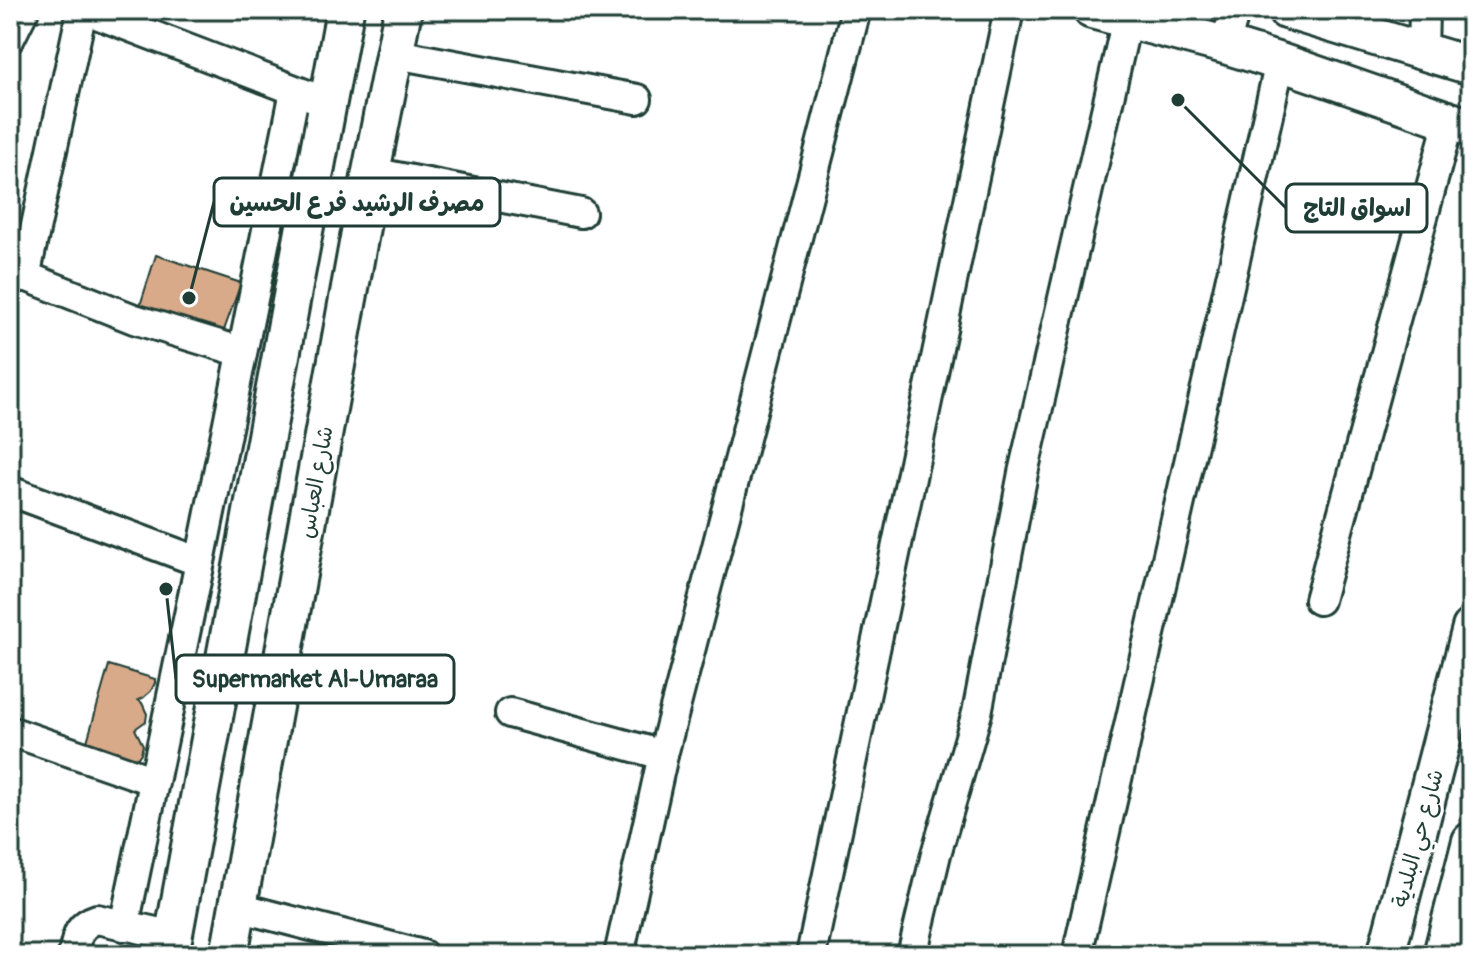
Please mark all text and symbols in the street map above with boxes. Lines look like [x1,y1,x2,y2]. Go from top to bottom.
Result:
callout: مصرف الرشيد فرع الحسين [214,178,500,226]
callout: اسواق التاج [1286,184,1427,232]
text: مصرف الرشيد فرع الحسين [230,189,484,219]
text: اسواق التاج [1303,194,1411,223]
street label: شارع العباس [292,424,341,541]
callout: Supermarket Al-Umaraa [176,655,454,703]
text: Supermarket Al-Umaraa [192,665,438,694]
street label: شارع حي البلدية [1386,766,1455,912]

